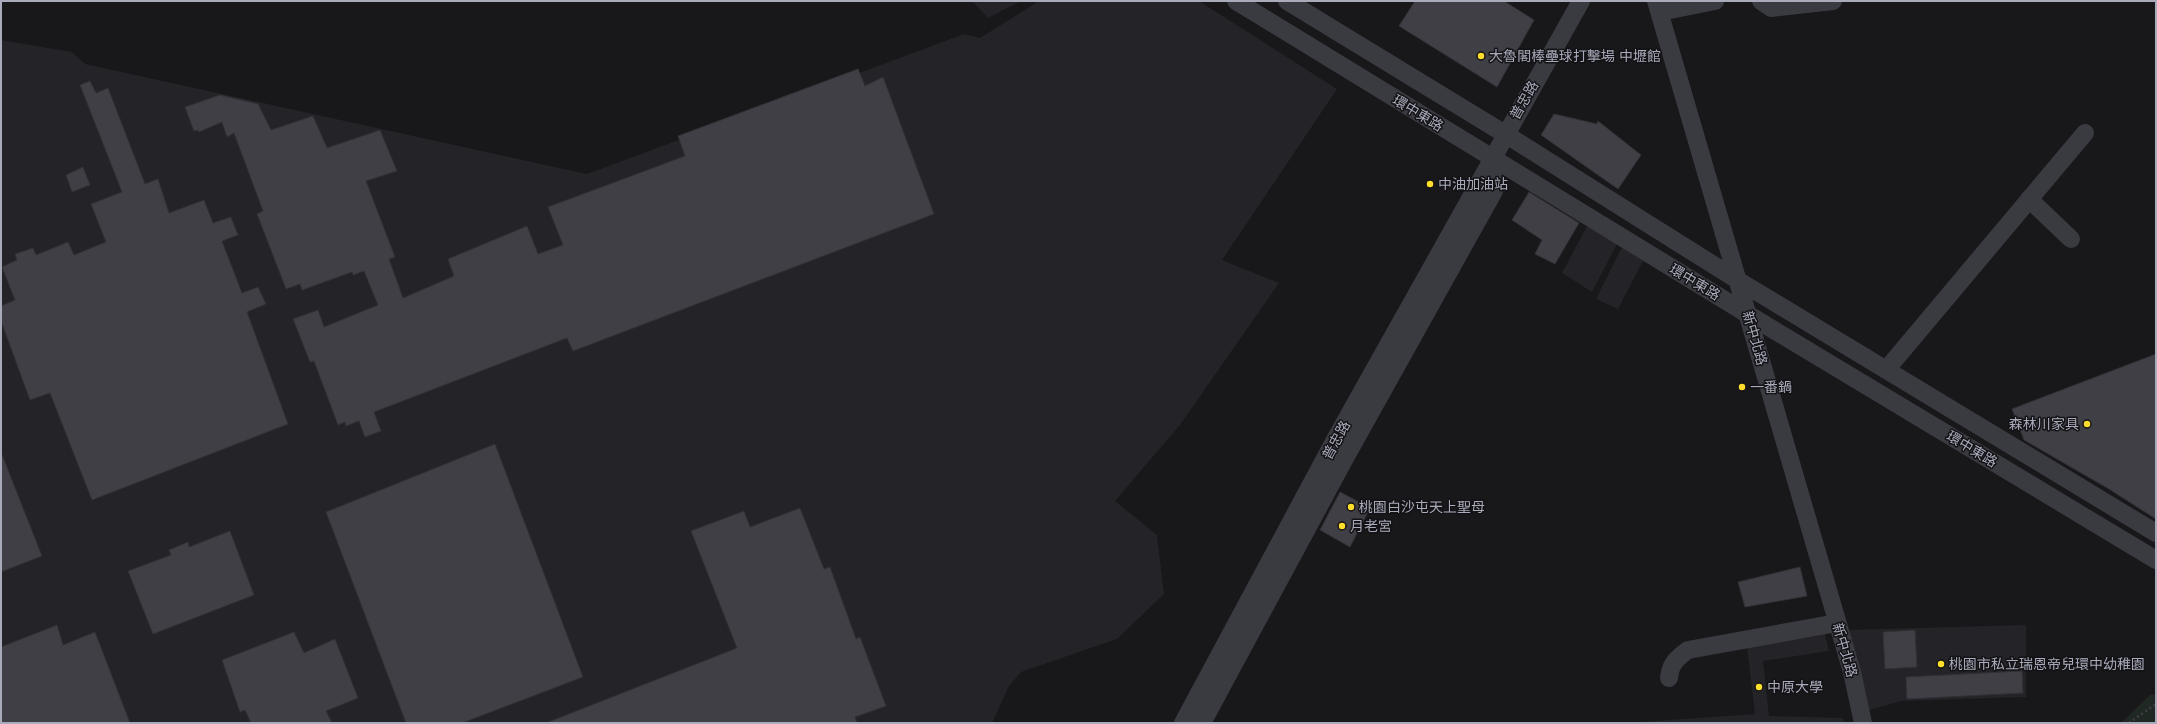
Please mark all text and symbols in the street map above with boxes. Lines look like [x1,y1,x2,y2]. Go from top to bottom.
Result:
place label: 大魯閣棒壘球打擊場 中壢館 [1489,48,1661,64]
marker: 大魯閣棒壘球打擊場 中壢館 [1476,51,1486,61]
street label: 普忠路 [1507,78,1541,122]
street label: 環中東路 [1390,92,1446,134]
place label: 中油加油站 [1438,176,1508,192]
marker: 中油加油站 [1425,179,1435,189]
street label: 環中東路 [1667,261,1723,303]
street label: 新中北路 [1740,309,1770,367]
place label: 一番鍋 [1750,379,1792,395]
marker: 一番鍋 [1737,382,1747,392]
place label: 森林川家具 [2009,416,2079,432]
street label: 普忠路 [1319,418,1353,462]
marker: 森林川家具 [2082,419,2092,429]
street label: 環中東路 [1944,428,2000,470]
place label: 桃園白沙屯天上聖母 [1359,499,1485,515]
marker: 桃園白沙屯天上聖母 [1346,502,1356,512]
place label: 月老宮 [1350,518,1392,534]
marker: 月老宮 [1337,521,1347,531]
street label: 新中北路 [1830,621,1860,679]
place label: 桃園市私立瑞恩帝兒環中幼稚園 [1949,656,2145,672]
marker: 桃園市私立瑞恩帝兒環中幼稚園 [1936,659,1946,669]
place label: 中原大學 [1767,679,1823,695]
marker: 中原大學 [1754,682,1764,692]

